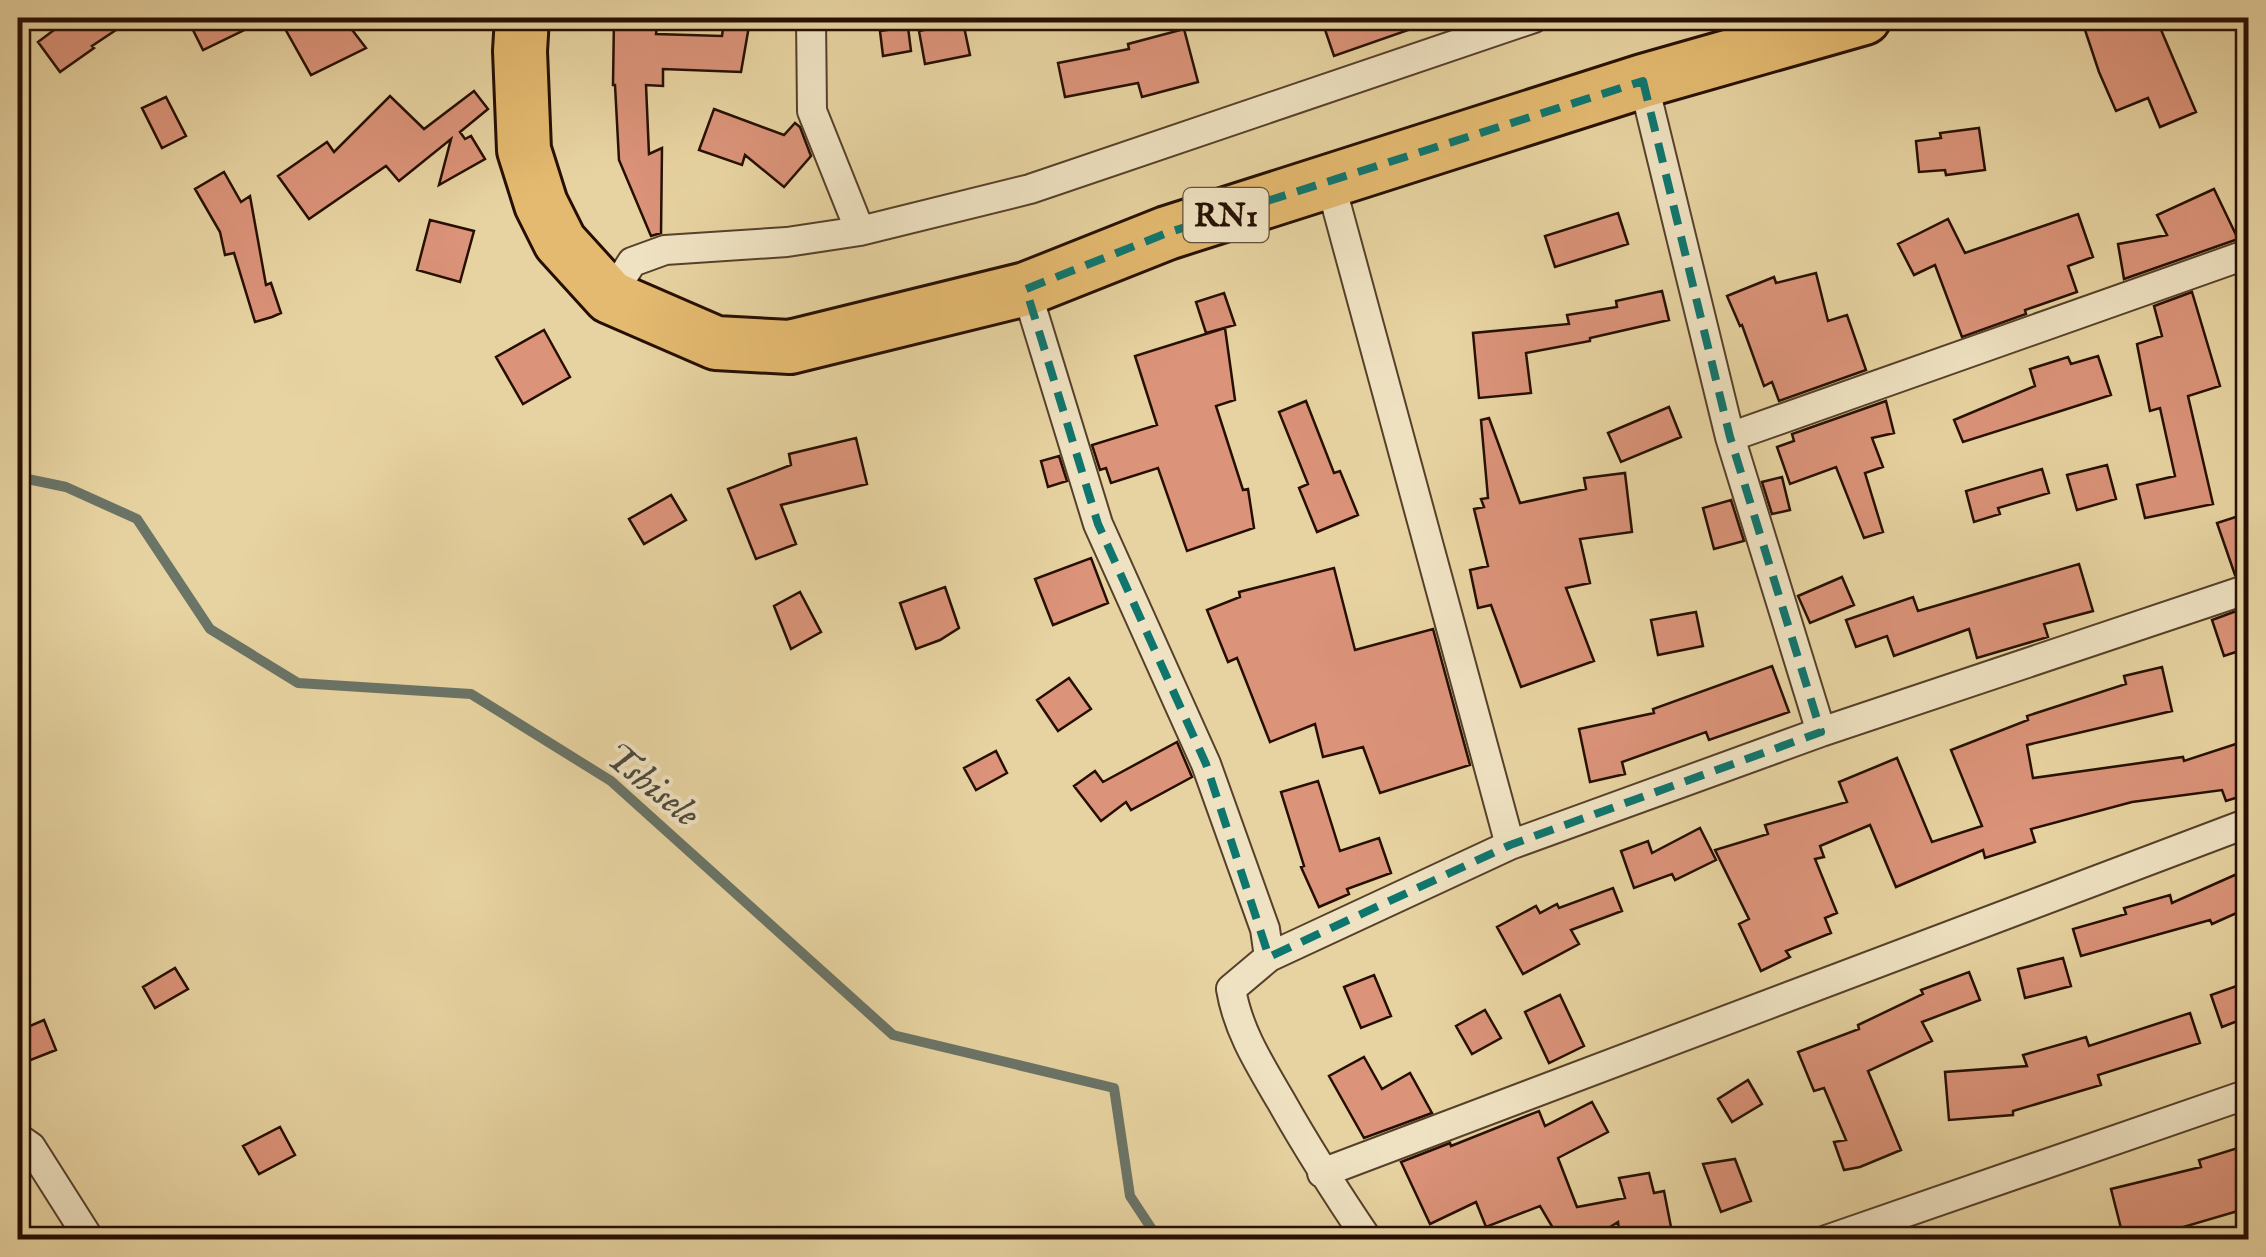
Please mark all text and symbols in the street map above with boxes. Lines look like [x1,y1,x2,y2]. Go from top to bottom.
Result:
road number: RN1 [1184,188,1268,242]
water label: Tshisele [594,733,709,840]

